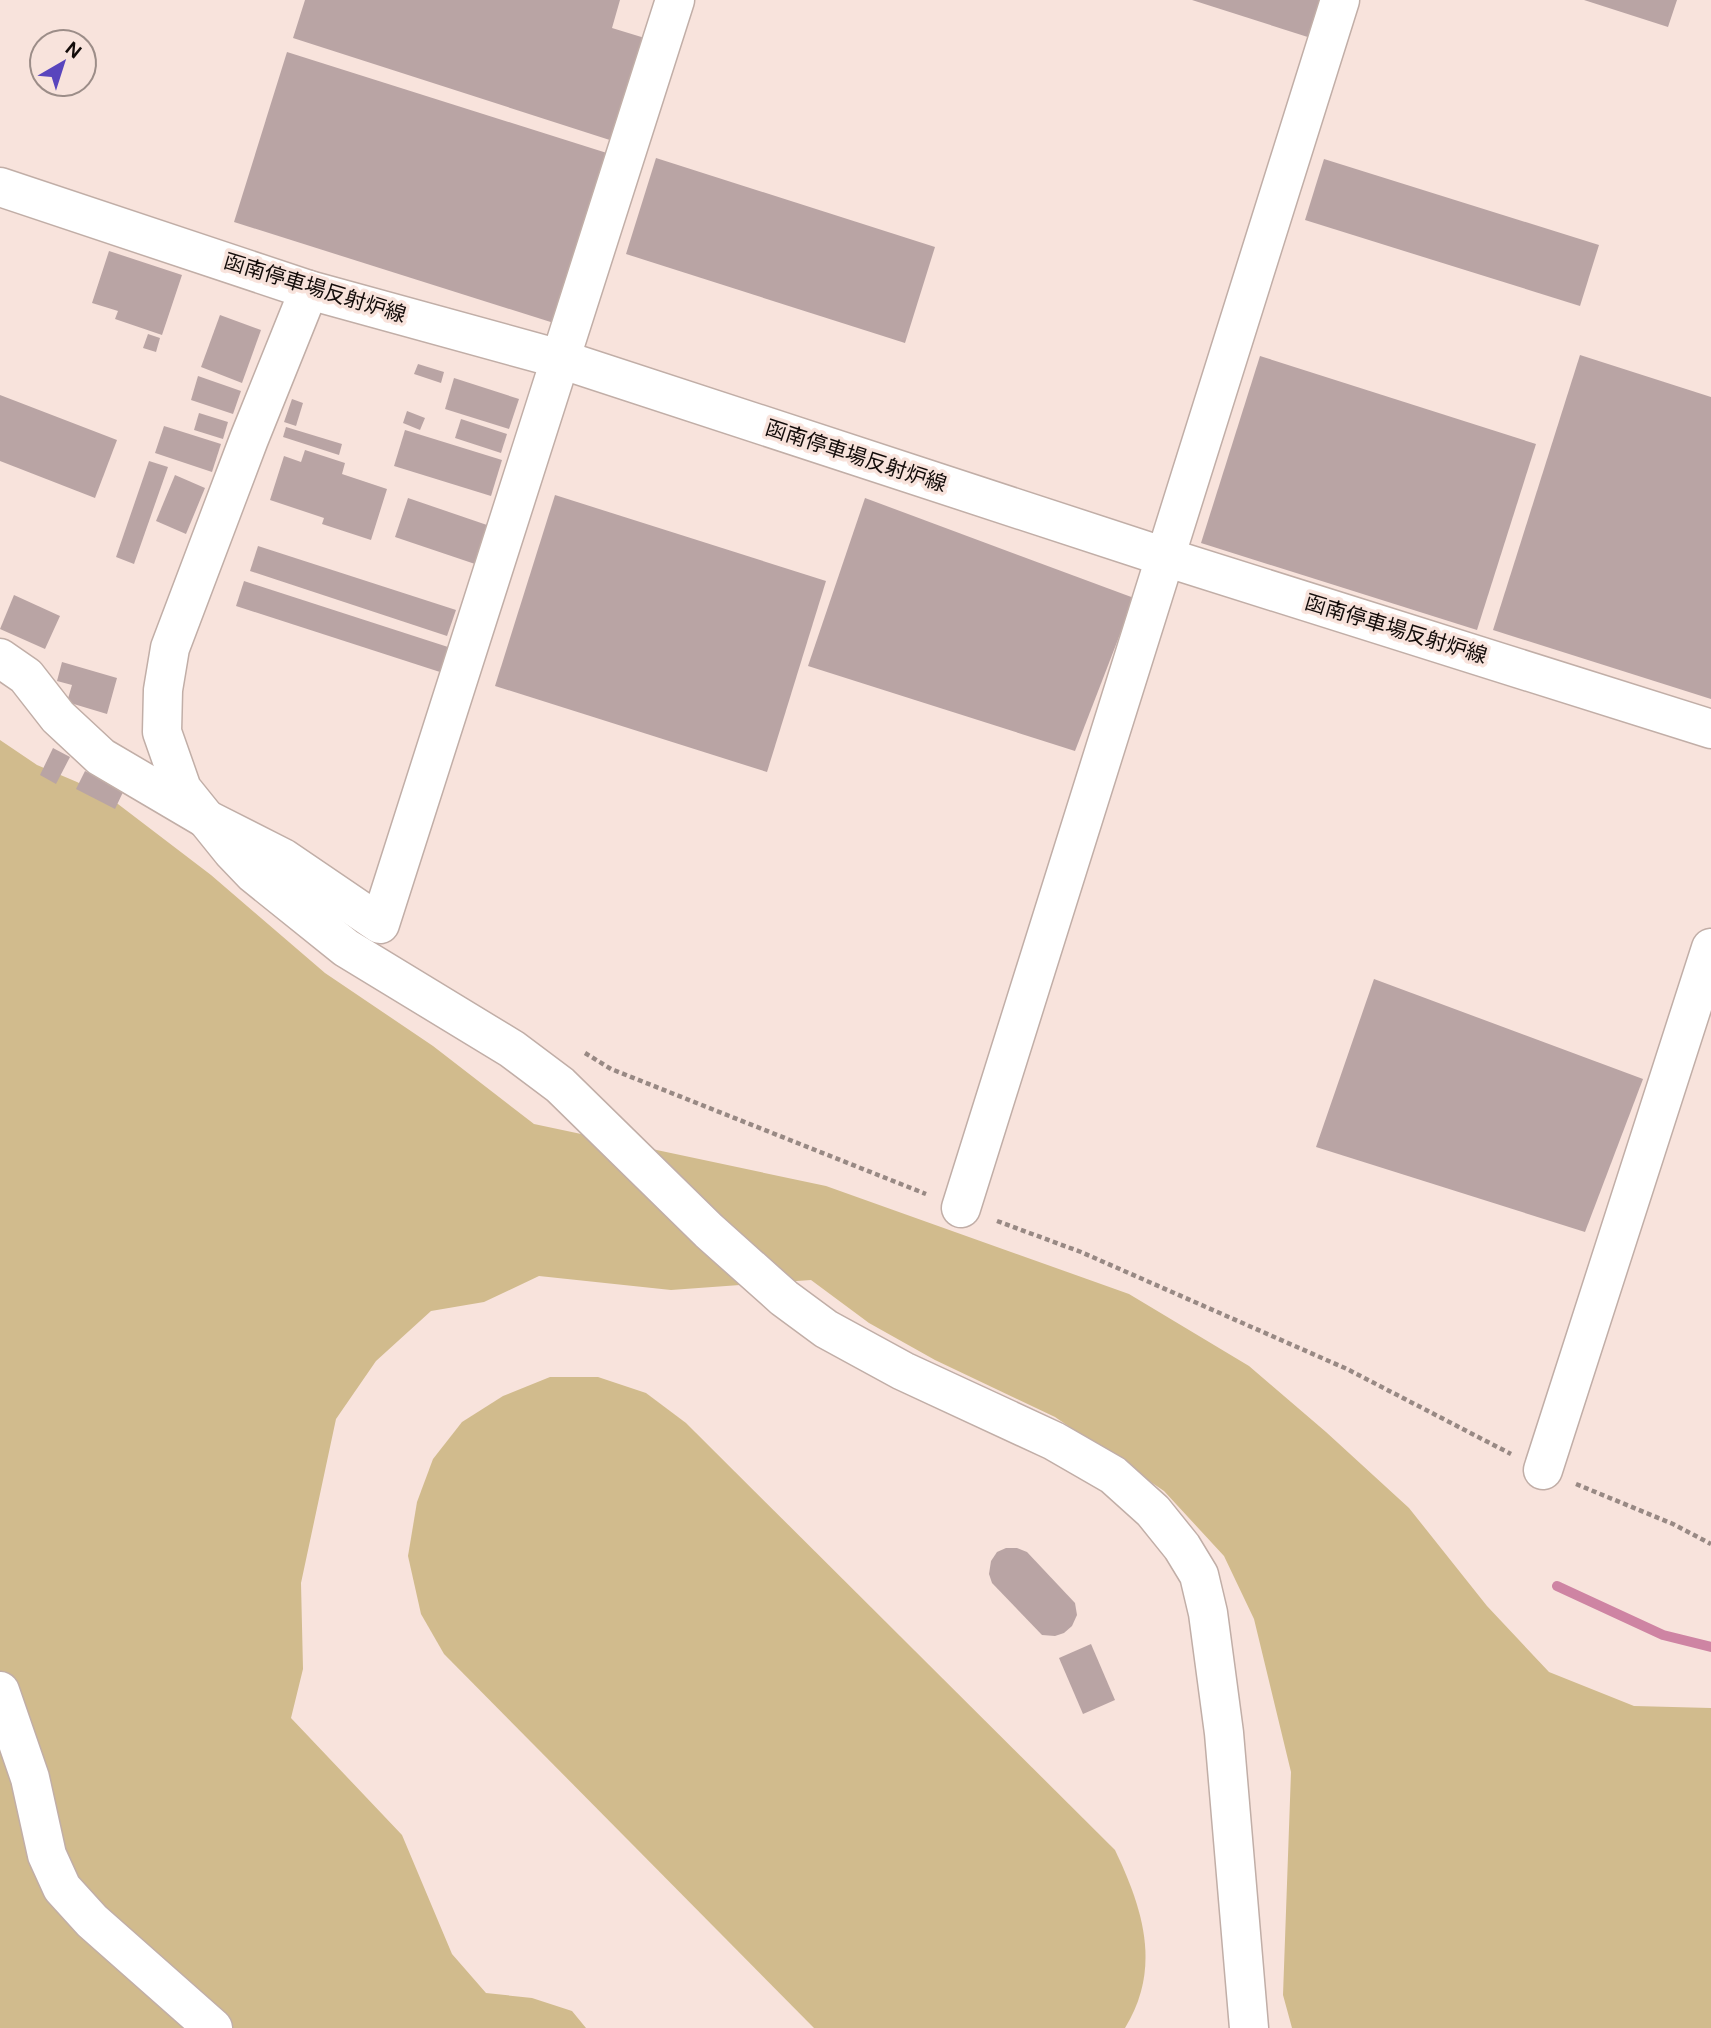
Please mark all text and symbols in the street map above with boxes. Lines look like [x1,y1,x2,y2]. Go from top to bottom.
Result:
north arrow [28,28,98,98]
text: N [60,36,87,64]
street label: 函南停車場反射炉線 [221,247,409,329]
street label: 函南停車場反射炉線 [762,413,950,499]
street label: 函南停車場反射炉線 [1302,588,1490,670]

